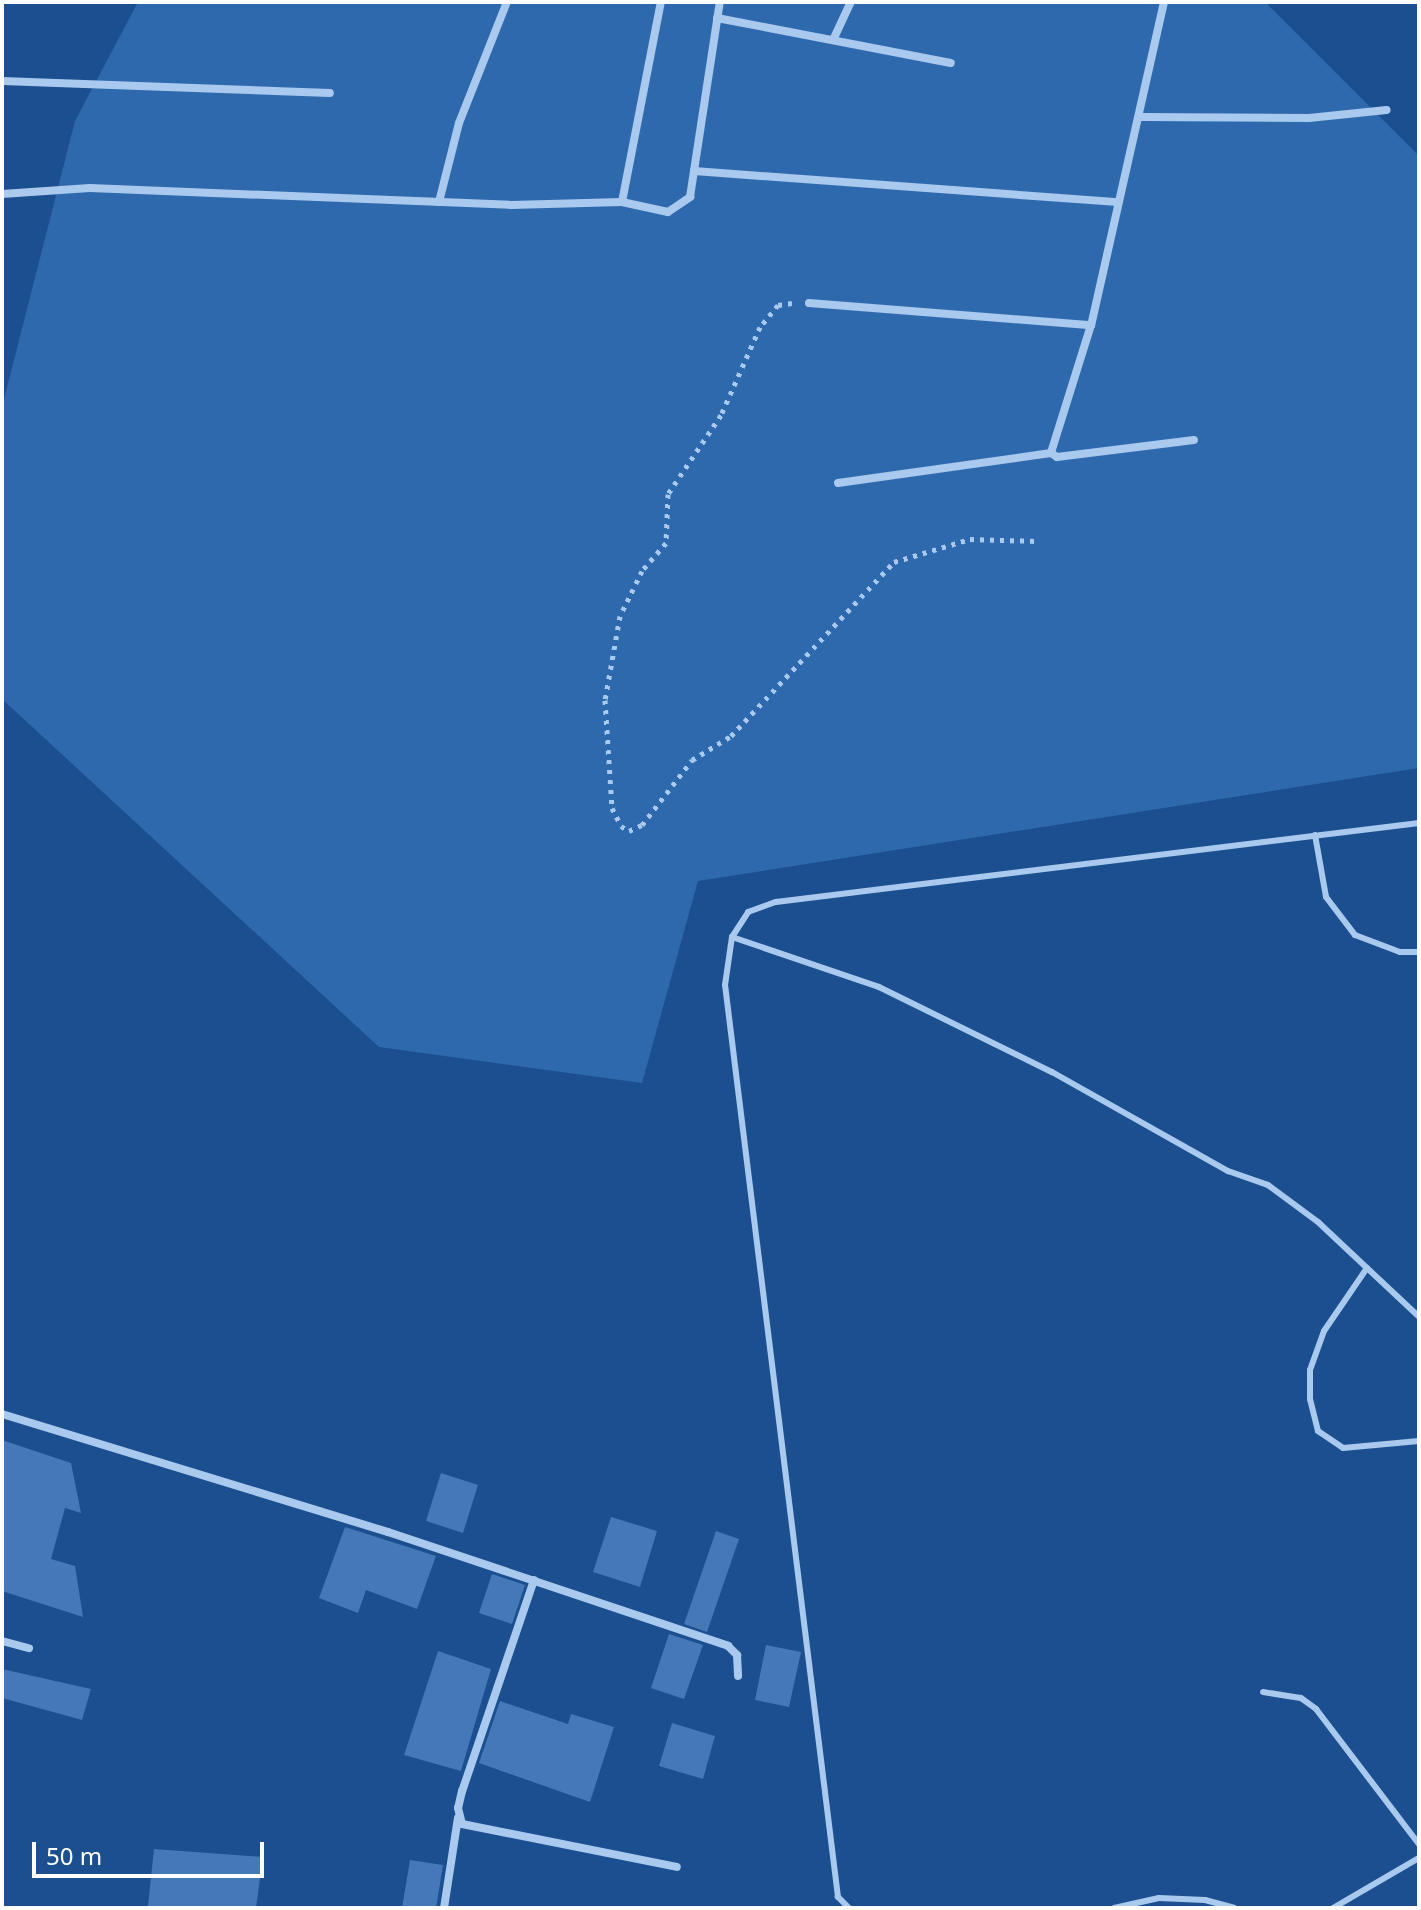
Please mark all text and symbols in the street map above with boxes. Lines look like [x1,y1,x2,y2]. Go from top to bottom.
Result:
scale bar [36,1826,268,1876]
text: 50 m [46,1839,102,1872]

